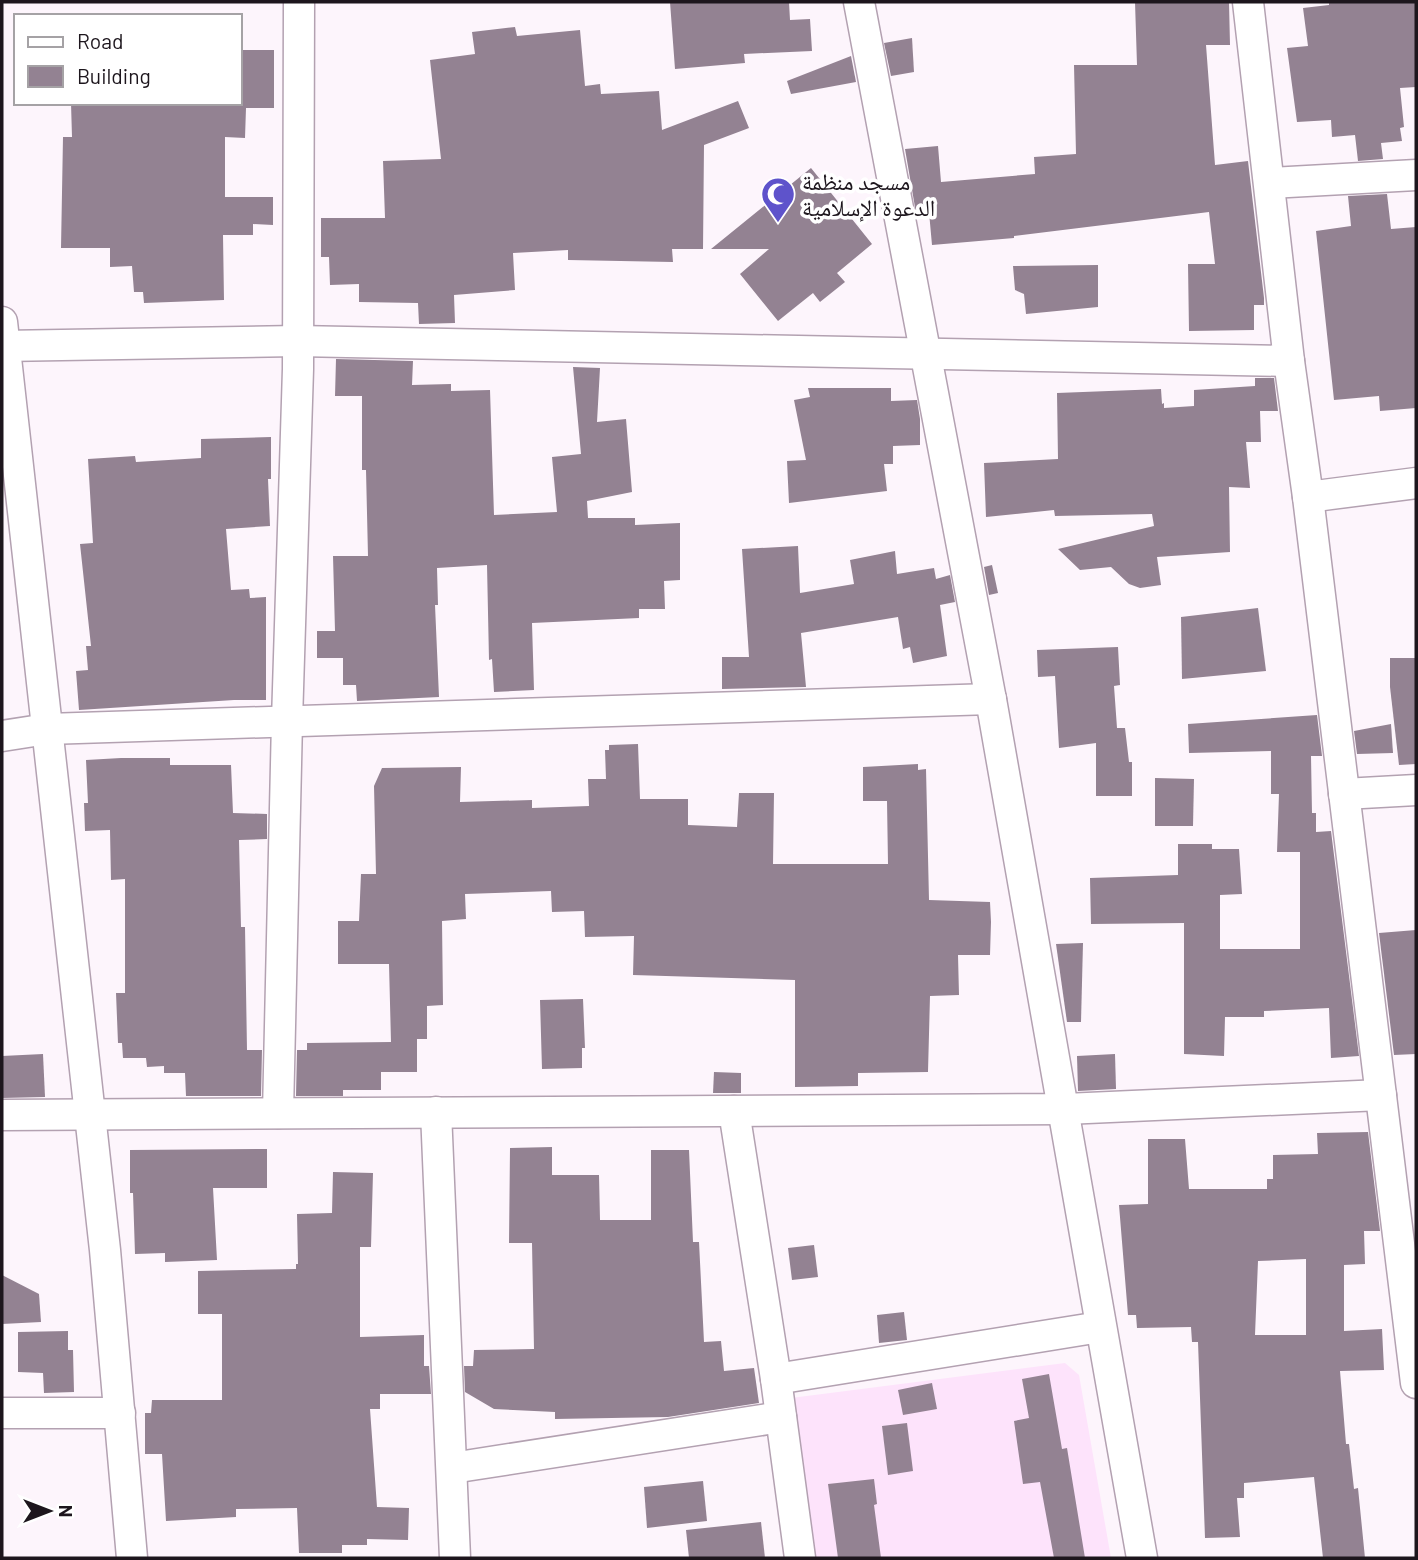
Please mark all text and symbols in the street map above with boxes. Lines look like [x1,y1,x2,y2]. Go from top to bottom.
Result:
legend [14,14,242,105]
text: Road [77,28,123,53]
text: Building [77,63,151,88]
place label: مسجد منظمة الدعوة الإسلامية [802,167,935,222]
mosque icon: مسجد منظمة الدعوة الإسلامية [759,175,797,224]
north arrow [14,1476,84,1546]
text: N [55,1505,78,1517]

